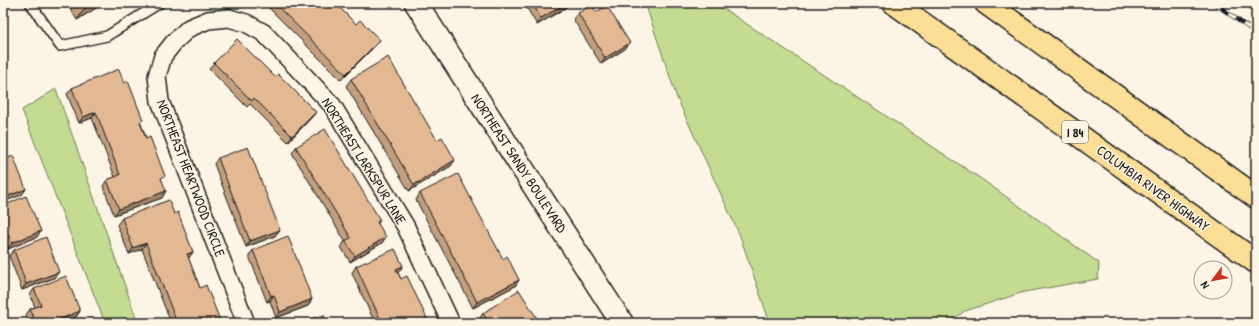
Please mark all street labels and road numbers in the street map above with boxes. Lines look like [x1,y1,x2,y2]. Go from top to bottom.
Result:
street label: NORTHEAST SANDY BOULEVARD [467,89,572,236]
street label: NORTHEAST LARKSPUR LANE [318,94,411,228]
street label: NORTHEAST HEARTWOOD CIRCLE [153,97,230,259]
road number: I 84 [1062,121,1088,143]
street label: COLUMBIA RIVER HIGHWAY [1093,140,1214,235]

